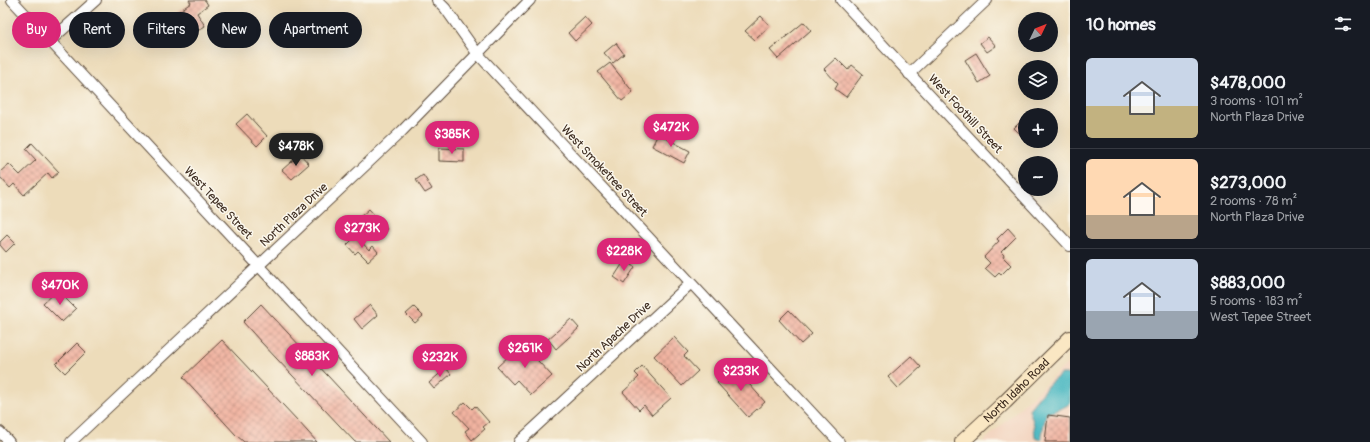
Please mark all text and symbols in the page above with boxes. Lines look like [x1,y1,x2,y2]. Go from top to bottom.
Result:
chip: Buy [12,12,61,48]
chip: Rent [69,12,125,48]
chip: Filters [133,12,199,48]
chip: New [207,12,261,48]
chip: Apartment [269,12,362,48]
north arrow [1018,12,1058,52]
map controls [1018,12,1058,196]
icon: filters [1332,13,1354,35]
text: 10 homes [1086,14,1156,35]
button: layers [1018,60,1058,100]
street label: West Foothill Street [925,72,1005,157]
text: $478,000 [1210,72,1286,93]
icon: home [1118,74,1166,122]
text: 3 rooms · 101 m² [1210,93,1303,109]
button: + [1018,108,1058,148]
text: North Plaza Drive [1210,109,1304,125]
pin: $472K [643,114,699,148]
text: $472K [653,119,689,135]
pin: $385K [424,121,480,155]
street label: West Smoketree Street [558,122,650,220]
text: $385K [434,126,470,142]
pin: $478K [268,133,324,167]
text: $478K [278,138,314,154]
button: − [1018,156,1058,196]
street label: West Tepee Street [181,164,255,242]
text: $273,000 [1210,172,1286,193]
icon: home [1118,175,1166,223]
street label: North Plaza Drive [257,180,331,250]
text: 2 rooms · 78 m² [1210,193,1297,209]
text: North Plaza Drive [1210,209,1304,225]
pin: $273K [334,215,390,249]
text: $273K [344,220,380,236]
pin: $228K [596,238,652,272]
text: $228K [606,243,642,259]
pin: $470K [32,272,88,306]
text: $883,000 [1210,272,1285,293]
icon: home [1118,275,1166,323]
text: $470K [41,277,79,293]
text: 5 rooms · 183 m² [1210,293,1303,309]
street label: North Apache Drive [573,298,655,375]
text: West Tepee Street [1210,309,1311,325]
pin: $261K [497,335,553,369]
text: $261K [508,340,542,356]
pin: $883K [284,343,340,377]
pin: $232K [412,344,468,378]
text: $883K [294,348,330,364]
text: $232K [422,349,458,365]
street label: North Idaho Road [980,355,1053,426]
pin: $233K [713,358,769,392]
text: $233K [723,363,759,379]

